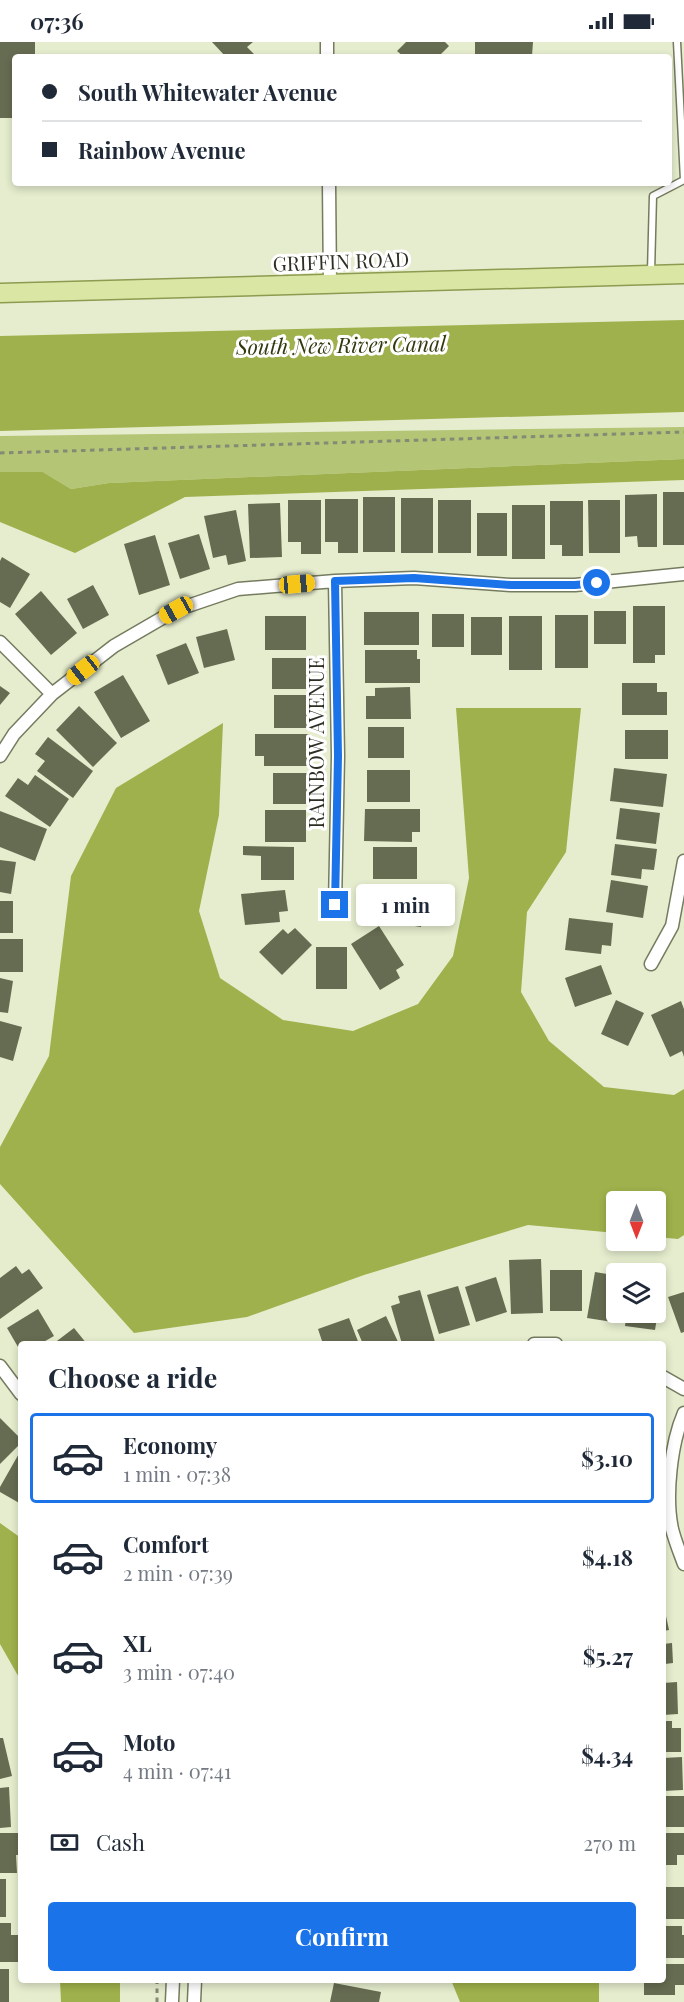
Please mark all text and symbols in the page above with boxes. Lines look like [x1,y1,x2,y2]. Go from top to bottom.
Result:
text: 07:36 [30,6,84,36]
text: South Whitewater Avenue [78,77,337,107]
text: Rainbow Avenue [78,135,245,165]
street label: GRIFFIN ROAD [272,245,410,276]
water label: South New River Canal [235,328,447,360]
route start [583,569,610,596]
car [278,573,316,595]
car [156,593,196,627]
car [63,652,103,688]
street label: RAINBOW AVENUE [302,657,329,829]
callout: 1 min [356,884,455,926]
route end [321,891,348,918]
text: 1 min [381,891,430,918]
north arrow [606,1191,666,1251]
map controls [606,1191,666,1323]
button: layers [606,1263,666,1323]
text: Choose a ride [48,1359,217,1395]
text: Economy [123,1430,217,1460]
icon: car [51,1431,105,1485]
text: $3.10 [581,1443,633,1473]
text: 1 min · 07:38 [123,1460,231,1487]
text: Comfort [123,1529,209,1559]
icon: car [51,1530,105,1584]
text: $4.18 [582,1542,633,1572]
text: 2 min · 07:39 [123,1559,233,1586]
text: XL [123,1628,152,1658]
icon: car [51,1629,105,1683]
text: $5.27 [583,1641,633,1671]
text: 3 min · 07:40 [123,1658,235,1685]
text: Moto [123,1727,176,1757]
icon: car [51,1728,105,1782]
text: $4.34 [581,1740,633,1770]
text: 4 min · 07:41 [123,1757,231,1784]
icon: cash [48,1826,81,1859]
text: Cash [96,1827,145,1857]
text: 270 m [584,1829,636,1856]
button: Confirm [48,1902,636,1971]

